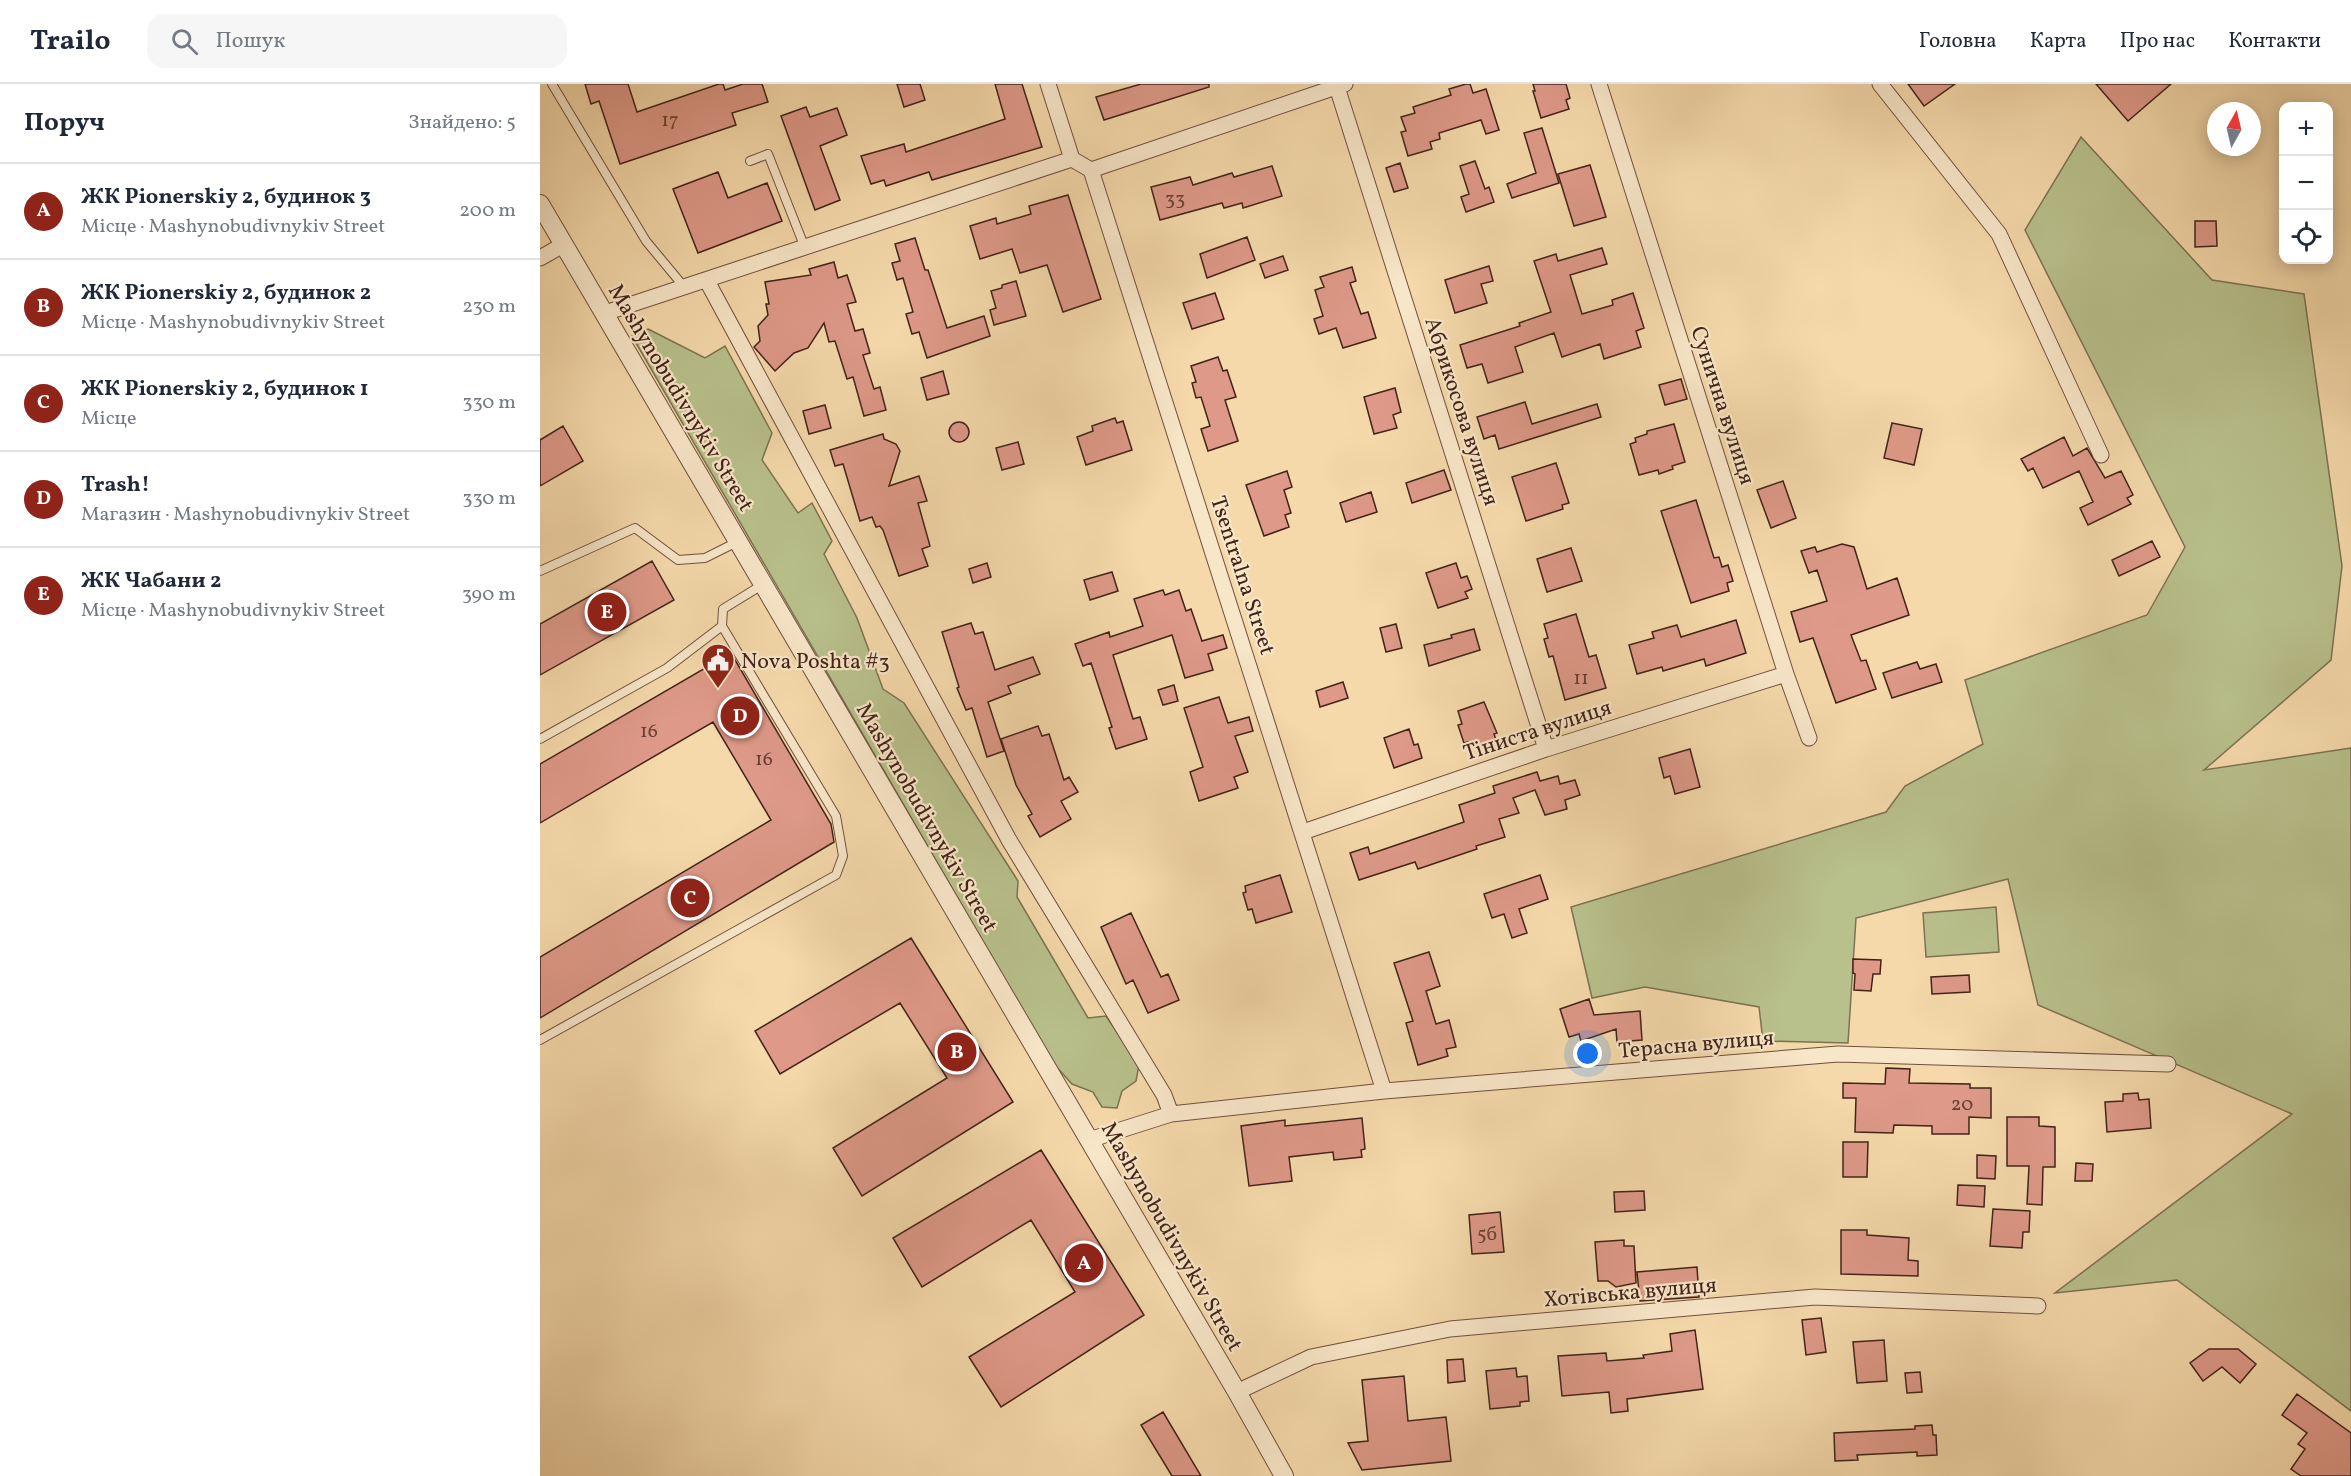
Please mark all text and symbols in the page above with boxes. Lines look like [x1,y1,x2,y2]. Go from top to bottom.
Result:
search box [147,14,567,68]
text: Trailo [30,22,111,61]
icon: search [168,25,201,58]
text: Пошук [216,26,285,57]
text: Головна [1919,27,1997,56]
text: Карта [2030,27,2087,56]
text: Про нас [2120,27,2195,56]
text: Контакти [2228,27,2321,56]
north arrow [2207,102,2261,156]
map controls [2279,102,2333,264]
button: + [2279,102,2333,156]
text: Поруч [24,105,105,141]
house number: 17 [661,107,679,135]
text: Знайдено: 5 [408,109,516,137]
button: − [2279,156,2333,210]
text: ЖК Pionerskiy 2, будинок 3 [81,182,371,213]
house number: 33 [1165,186,1185,214]
text: A [36,197,51,225]
text: 200 m [459,197,516,225]
button: locate [2279,210,2333,264]
text: Місце · Mashynobudivnykiv Street [81,213,385,241]
text: ЖК Pionerskiy 2, будинок 2 [81,278,371,309]
street label: Mashynobudivnykiv Street [599,279,760,518]
text: B [37,293,50,321]
text: 230 m [462,293,516,321]
text: Місце · Mashynobudivnykiv Street [81,309,385,337]
street label: Абрикосова вулиця [1416,314,1506,510]
street label: Сунична вулиця [1681,323,1762,489]
text: ЖК Pionerskiy 2, будинок 1 [81,374,369,405]
text: C [37,389,50,417]
text: 330 m [462,389,516,417]
text: Місце [81,405,136,433]
text: Trash! [81,470,150,501]
text: D [36,485,51,513]
text: 330 m [462,485,516,513]
street label: Tsentralna Street [1201,492,1282,659]
text: Магазин · Mashynobudivnykiv Street [81,501,410,529]
text: ЖК Чабани 2 [81,566,221,597]
text: E [37,581,50,609]
text: 390 m [462,581,516,609]
pin: E [588,590,626,634]
text: Місце · Mashynobudivnykiv Street [81,597,385,625]
public building icon: Nova Poshta #3 [700,642,736,689]
place label: Nova Poshta #3 [741,647,890,678]
house number: 11 [1573,665,1589,693]
street label: Тіниста вулиця [1460,693,1616,770]
pin: D [720,694,760,738]
street label: Mashynobudivnykiv Street [847,698,1005,939]
house number: 16 [640,718,658,746]
house number: 16 [755,746,773,774]
pin: C [670,876,710,920]
street label: Терасна вулиця [1617,1023,1775,1068]
pin: B [938,1030,976,1074]
your location [1573,1039,1602,1068]
house number: 20 [1951,1091,1973,1119]
street label: Mashynobudivnykiv Street [1092,1117,1250,1358]
house number: 5б [1477,1221,1497,1249]
pin: A [1064,1240,1104,1286]
street label: Хотівська вулиця [1542,1270,1718,1316]

